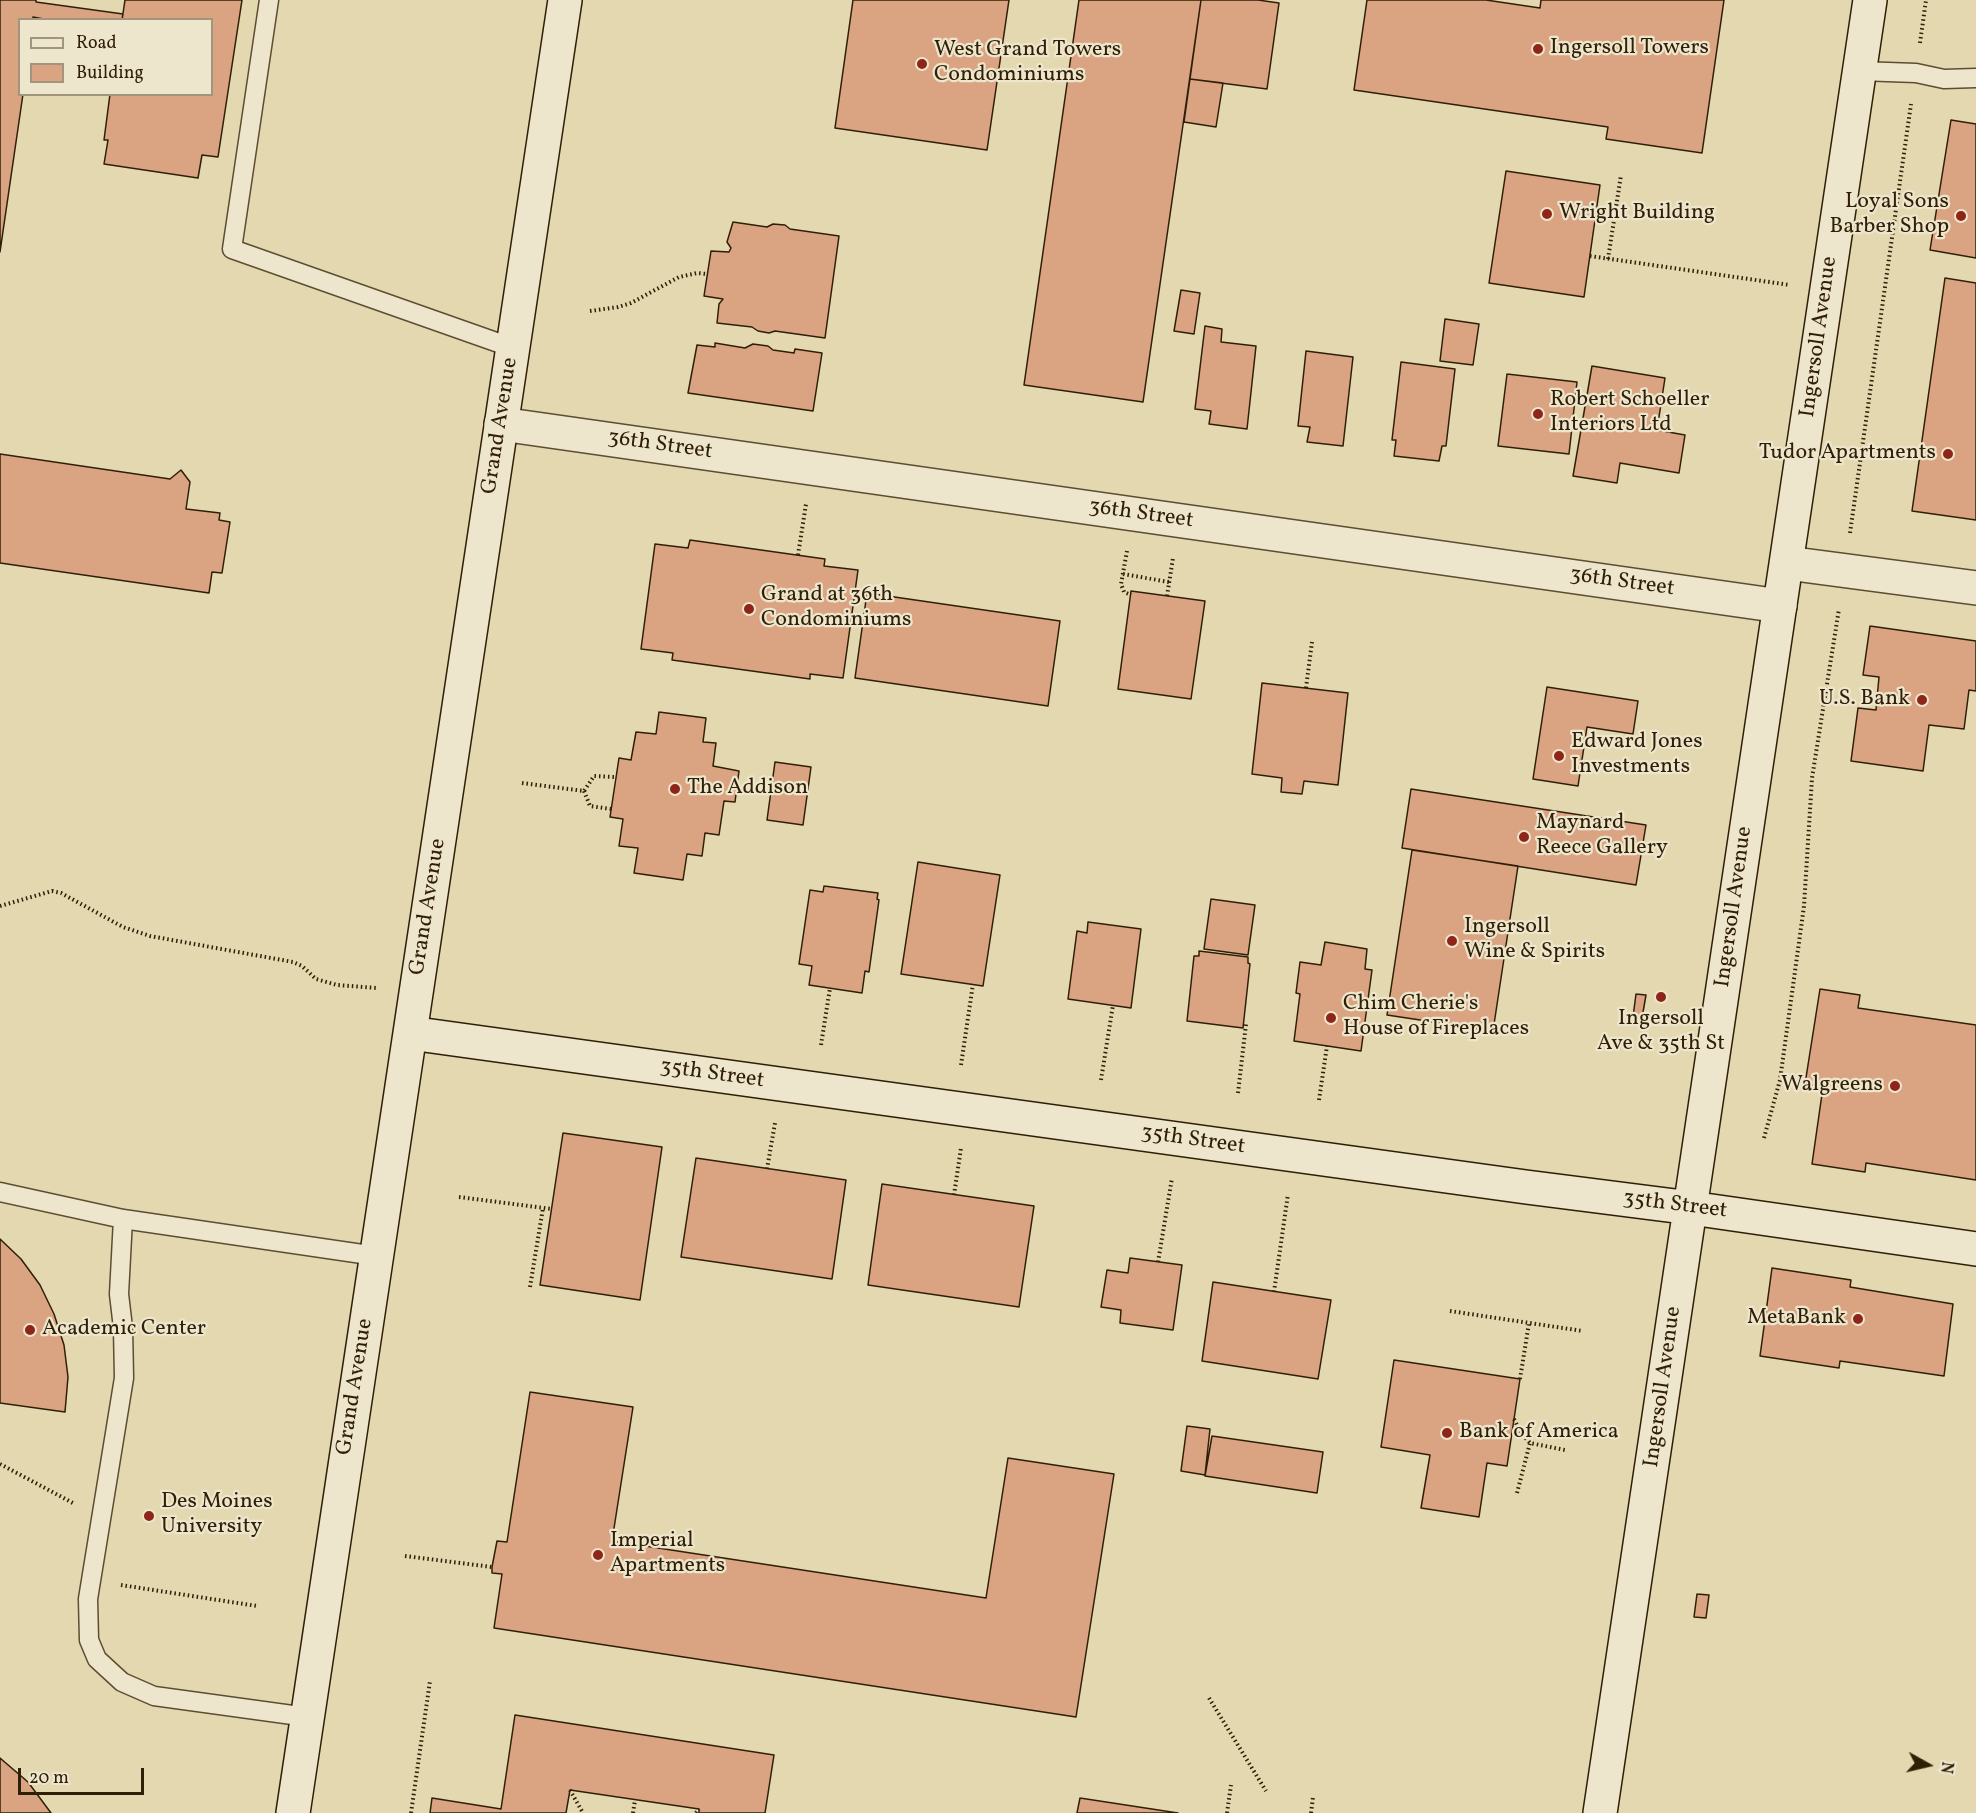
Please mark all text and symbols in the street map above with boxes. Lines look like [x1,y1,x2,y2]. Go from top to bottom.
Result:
legend [18,18,213,96]
text: Road [76,31,117,56]
place label: Ingersoll Towers [1550,36,1709,62]
place label: West Grand Towers Condominiums [934,38,1121,90]
marker: Ingersoll Towers [1531,42,1545,56]
marker: West Grand Towers Condominiums [915,57,929,71]
text: Building [76,61,144,86]
place label: Loyal Sons Barber Shop [1829,190,1949,242]
place label: Wright Building [1559,201,1715,227]
marker: Wright Building [1540,207,1554,221]
marker: Loyal Sons Barber Shop [1954,209,1968,223]
street label: Ingersoll Avenue [1796,255,1844,419]
street label: Grand Avenue [477,356,525,496]
place label: Robert Schoeller Interiors Ltd [1550,388,1709,440]
marker: Robert Schoeller Interiors Ltd [1531,407,1545,421]
street label: 36th Street [606,426,714,466]
place label: Tudor Apartments [1759,441,1936,467]
marker: Tudor Apartments [1941,447,1955,461]
street label: 36th Street [1087,495,1195,535]
street label: 36th Street [1568,563,1676,603]
place label: Grand at 36th Condominiums [761,583,911,634]
marker: Grand at 36th Condominiums [742,602,756,616]
place label: U.S. Bank [1819,687,1910,713]
marker: U.S. Bank [1915,693,1929,707]
place label: Edward Jones Investments [1571,730,1703,782]
marker: Edward Jones Investments [1552,749,1566,763]
place label: The Addison [687,776,808,802]
marker: The Addison [668,782,682,796]
place label: Maynard Reece Gallery [1536,811,1668,862]
street label: Ingersoll Avenue [1711,825,1759,989]
marker: Maynard Reece Gallery [1517,830,1531,844]
street label: Grand Avenue [405,837,453,977]
place label: Ingersoll Wine & Spirits [1464,915,1605,966]
marker: Ingersoll Wine & Spirits [1445,934,1459,948]
marker: Ingersoll Ave & 35th St [1654,990,1668,1004]
place label: Chim Cherie's House of Fireplaces [1343,992,1529,1044]
place label: Ingersoll Ave & 35th St [1597,1007,1725,1058]
marker: Chim Cherie's House of Fireplaces [1324,1011,1338,1025]
street label: 35th Street [658,1055,766,1095]
place label: Walgreens [1781,1073,1883,1099]
marker: Walgreens [1888,1079,1902,1093]
street label: 35th Street [1139,1121,1247,1161]
street label: 35th Street [1621,1187,1729,1225]
street label: Ingersoll Avenue [1640,1305,1688,1469]
place label: MetaBank [1747,1306,1846,1332]
marker: MetaBank [1851,1312,1865,1326]
place label: Academic Center [42,1317,206,1343]
street label: Grand Avenue [332,1317,380,1457]
marker: Academic Center [23,1323,37,1337]
place label: Bank of America [1459,1420,1619,1446]
marker: Bank of America [1440,1426,1454,1440]
place label: Des Moines University [161,1490,273,1542]
marker: Des Moines University [142,1509,156,1523]
place label: Imperial Apartments [610,1529,725,1580]
marker: Imperial Apartments [591,1548,605,1562]
north arrow [1898,1735,1958,1795]
scale bar [21,1756,147,1794]
text: N [1934,1760,1958,1775]
text: 20 m [29,1766,69,1791]

